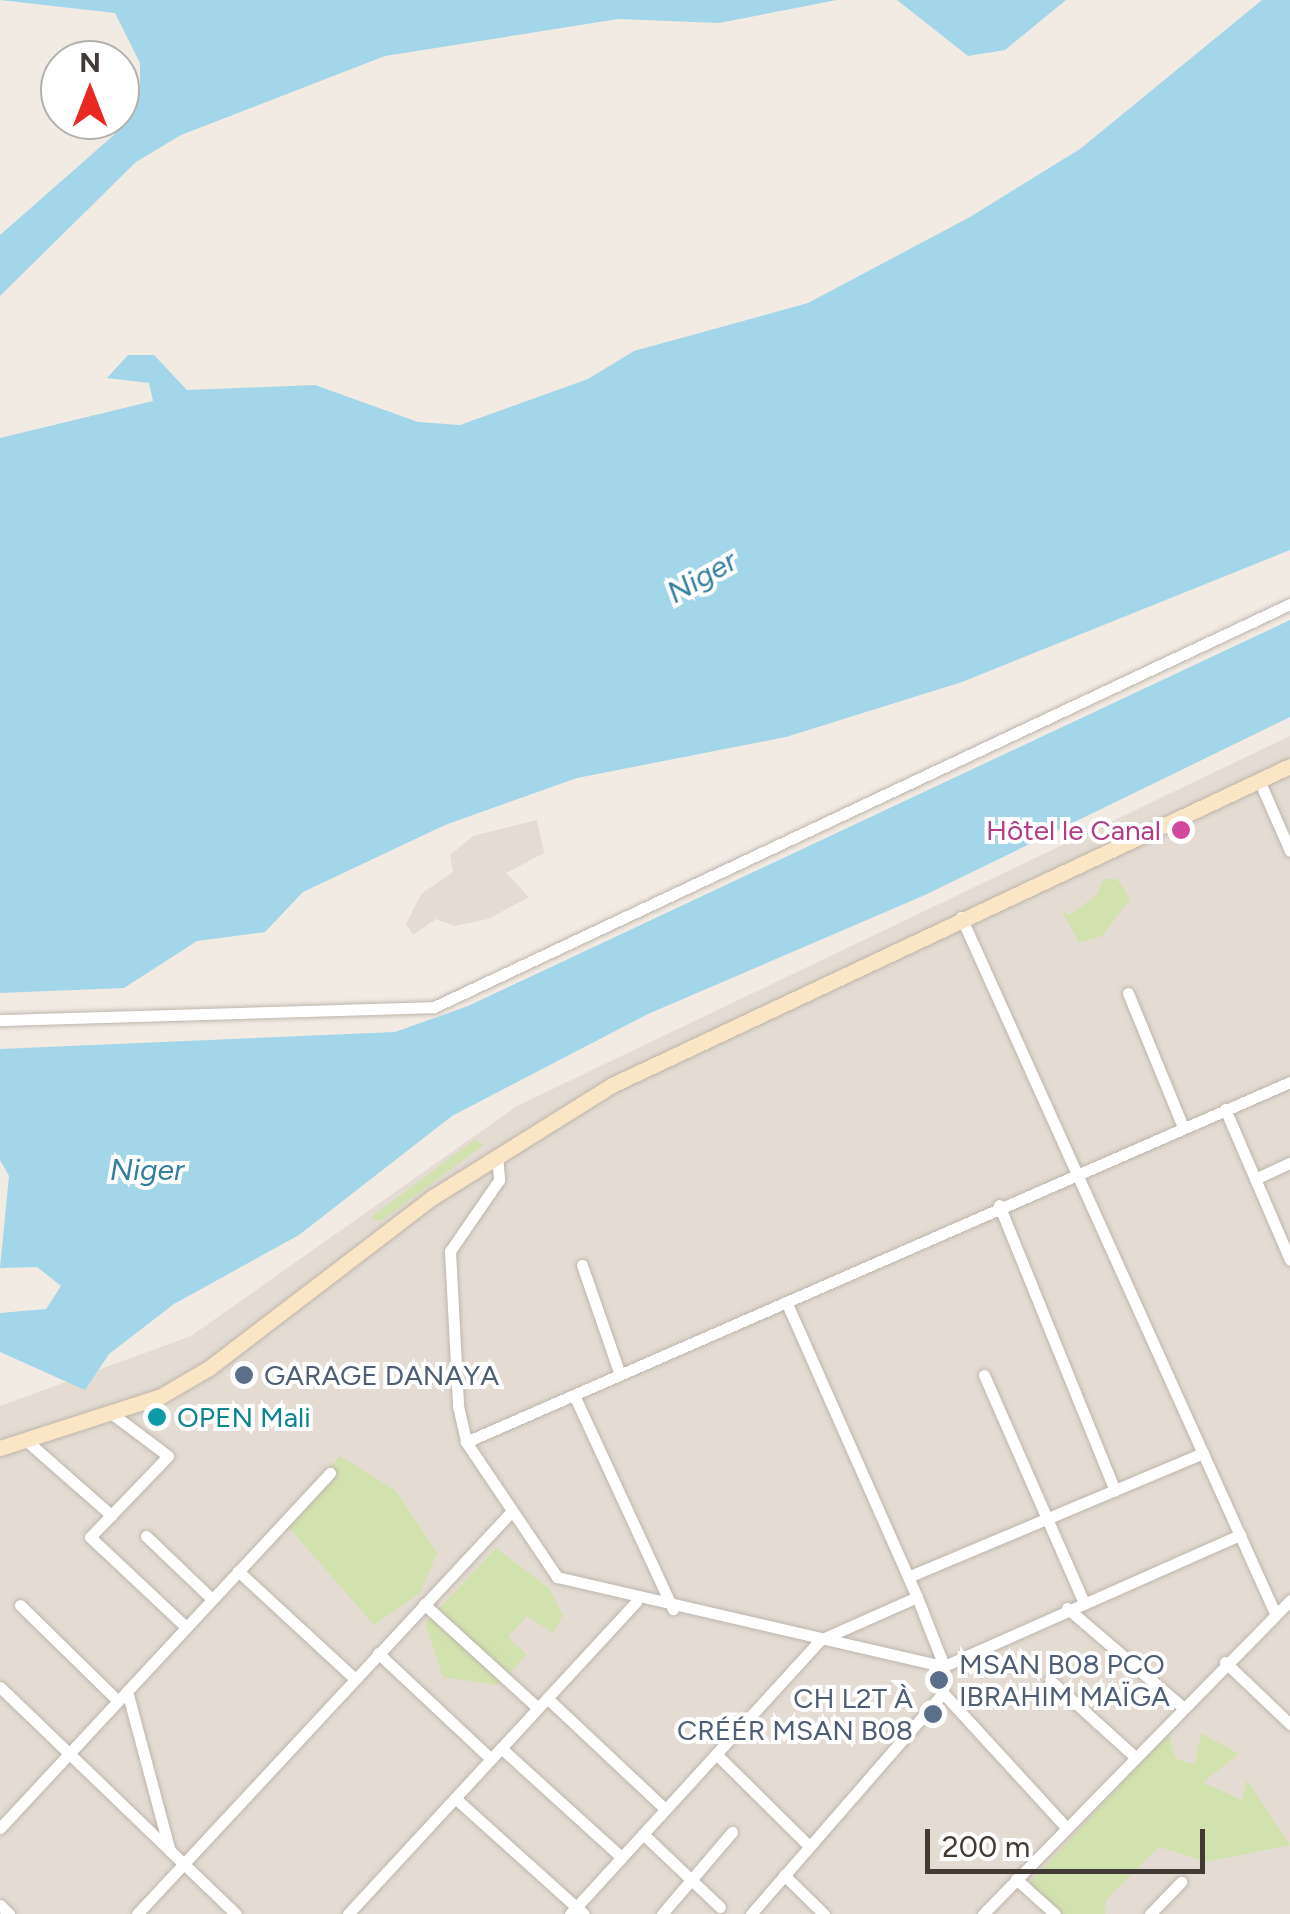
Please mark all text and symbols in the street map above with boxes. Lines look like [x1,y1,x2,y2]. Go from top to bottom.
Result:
north arrow [40,40,140,140]
text: N [79,45,101,79]
water label: Niger [661,543,743,611]
place label: Hôtel le Canal [986,813,1161,847]
marker: Hôtel le Canal [1170,819,1192,841]
water label: Niger [110,1152,184,1188]
place label: GARAGE DANAYA [264,1358,499,1392]
marker: GARAGE DANAYA [233,1364,255,1386]
place label: OPEN Mali [177,1400,311,1434]
marker: OPEN Mali [146,1406,168,1428]
place label: MSAN B08 PCO IBRAHIM MAÏGA [959,1647,1170,1713]
marker: MSAN B08 PCO IBRAHIM MAÏGA [928,1669,950,1691]
place label: CH L2T À CRÉÉR MSAN B08 [677,1681,913,1747]
marker: CH L2T À CRÉÉR MSAN B08 [922,1703,944,1725]
scale bar [930,1809,1210,1871]
text: 200 m [942,1828,1030,1865]

